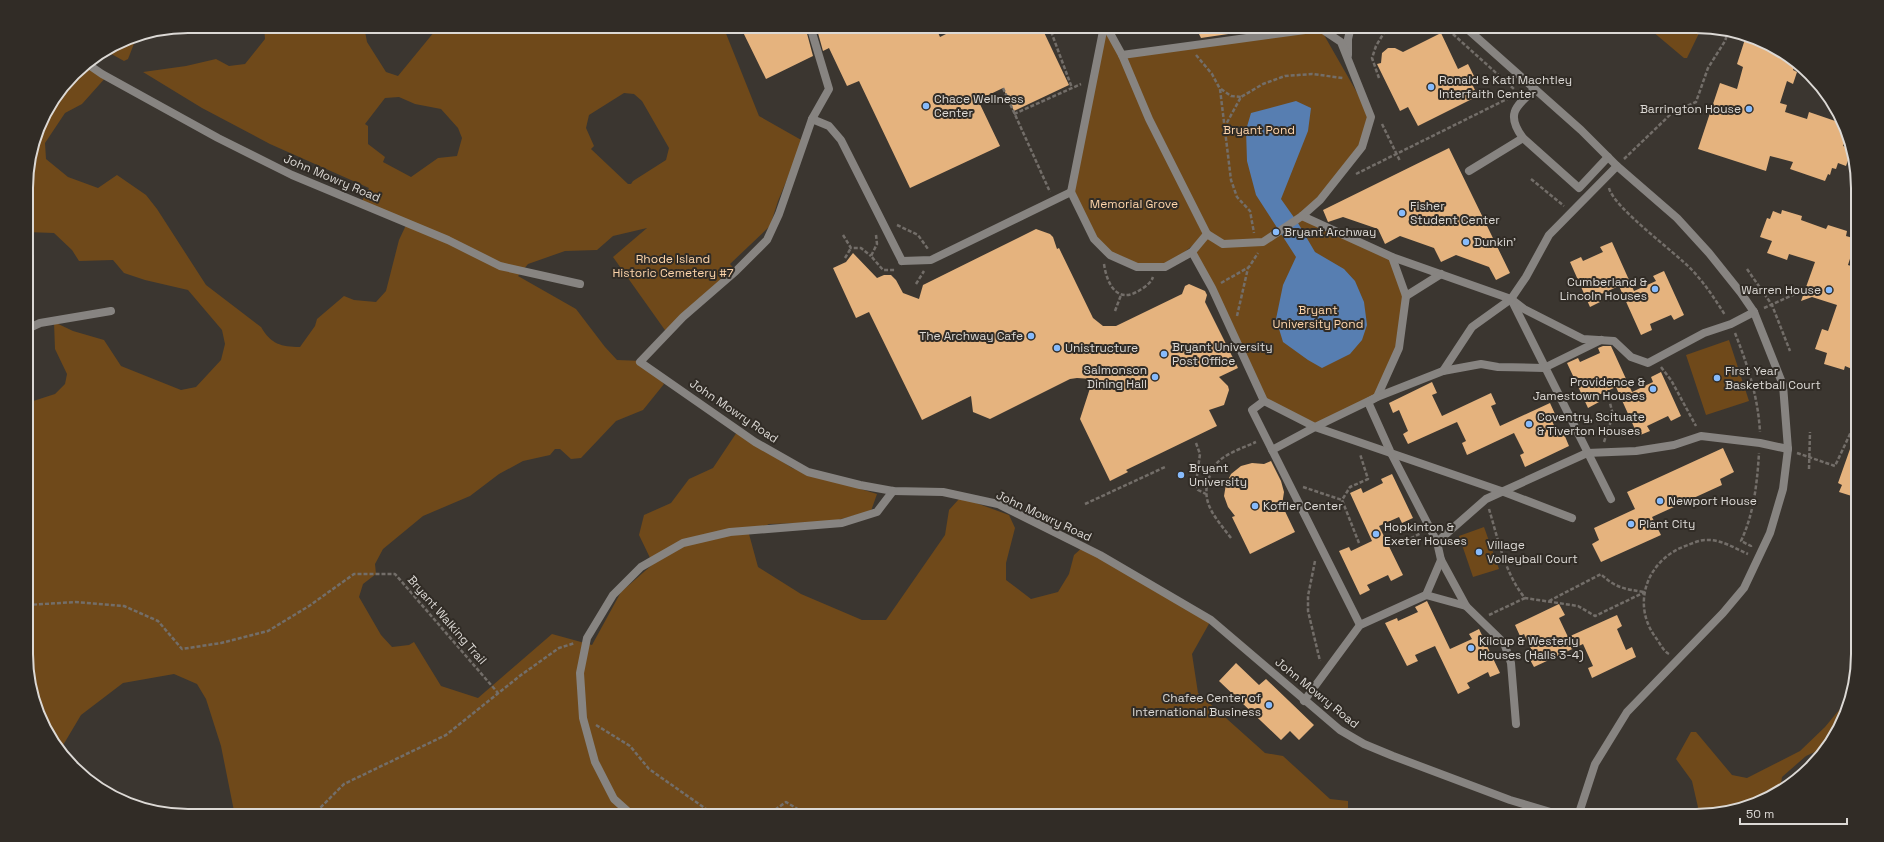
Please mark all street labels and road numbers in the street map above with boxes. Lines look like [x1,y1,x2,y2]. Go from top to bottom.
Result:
street label: John Mowry Road [281,150,383,206]
street label: John Mowry Road [687,375,781,447]
street label: John Mowry Road [994,487,1094,545]
street label: Bryant Walking Trail [404,572,490,668]
street label: John Mowry Road [1272,654,1362,732]

